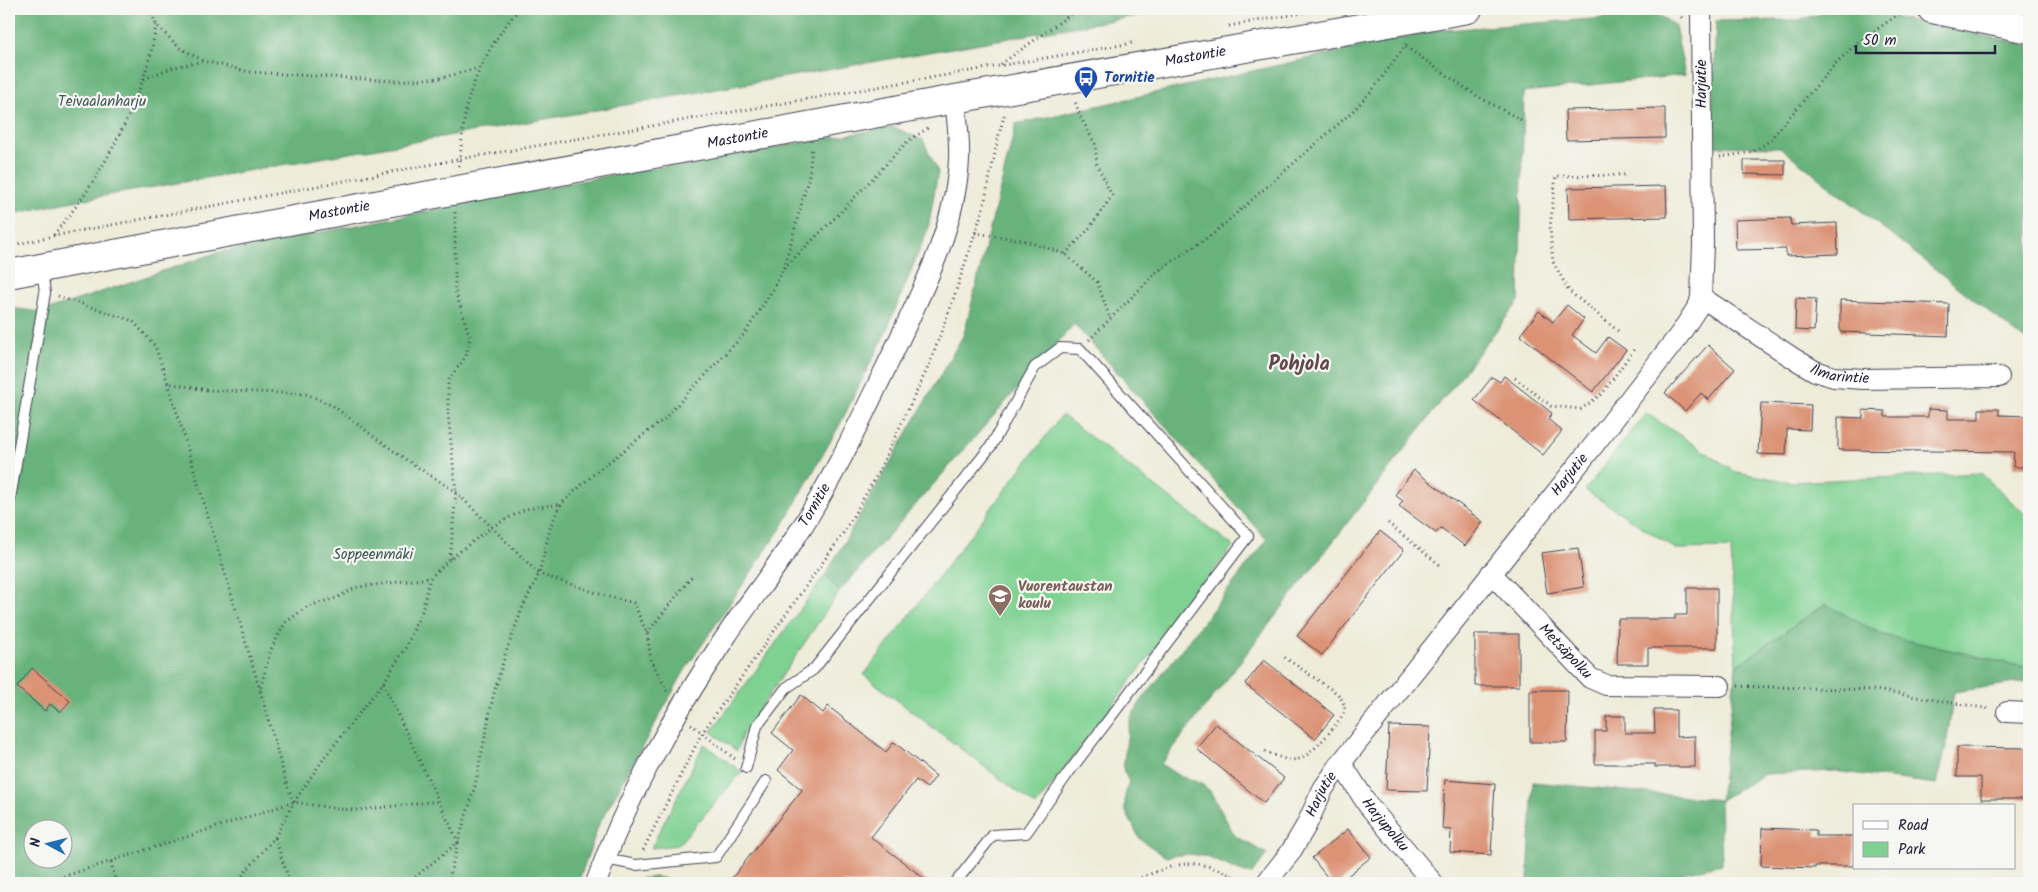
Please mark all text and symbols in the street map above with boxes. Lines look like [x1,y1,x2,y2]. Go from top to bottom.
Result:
scale bar [1856,22,1994,54]
text: 50 m [1863,29,1897,53]
street label: Mastontie [1163,40,1228,74]
street label: Harjutie [1690,59,1714,109]
bus stop icon: Tornitie [1073,65,1099,99]
place label: Tornitie [1104,66,1155,90]
park label: Teivaalanharju [58,90,146,114]
street label: Mastontie [705,121,770,156]
street label: Mastontie [306,194,372,229]
district label: Pohjola [1268,349,1330,381]
street label: Ilmarintie [1805,358,1870,391]
street label: Harjutie [1545,448,1595,502]
street label: Tornitie [793,479,838,532]
park label: Soppeenmäki [333,543,415,567]
place label: Vuorentaustan koulu [1018,575,1113,616]
school or university icon: Vuorentaustan koulu [987,583,1013,617]
street label: Metsäpolku [1532,618,1598,685]
street label: Harjutie [1300,766,1344,821]
street label: Harjupolku [1354,793,1415,858]
legend [1853,804,2016,870]
text: Road [1898,814,1929,838]
north arrow [22,820,72,870]
text: N [25,837,48,848]
text: Park [1898,838,1926,862]

